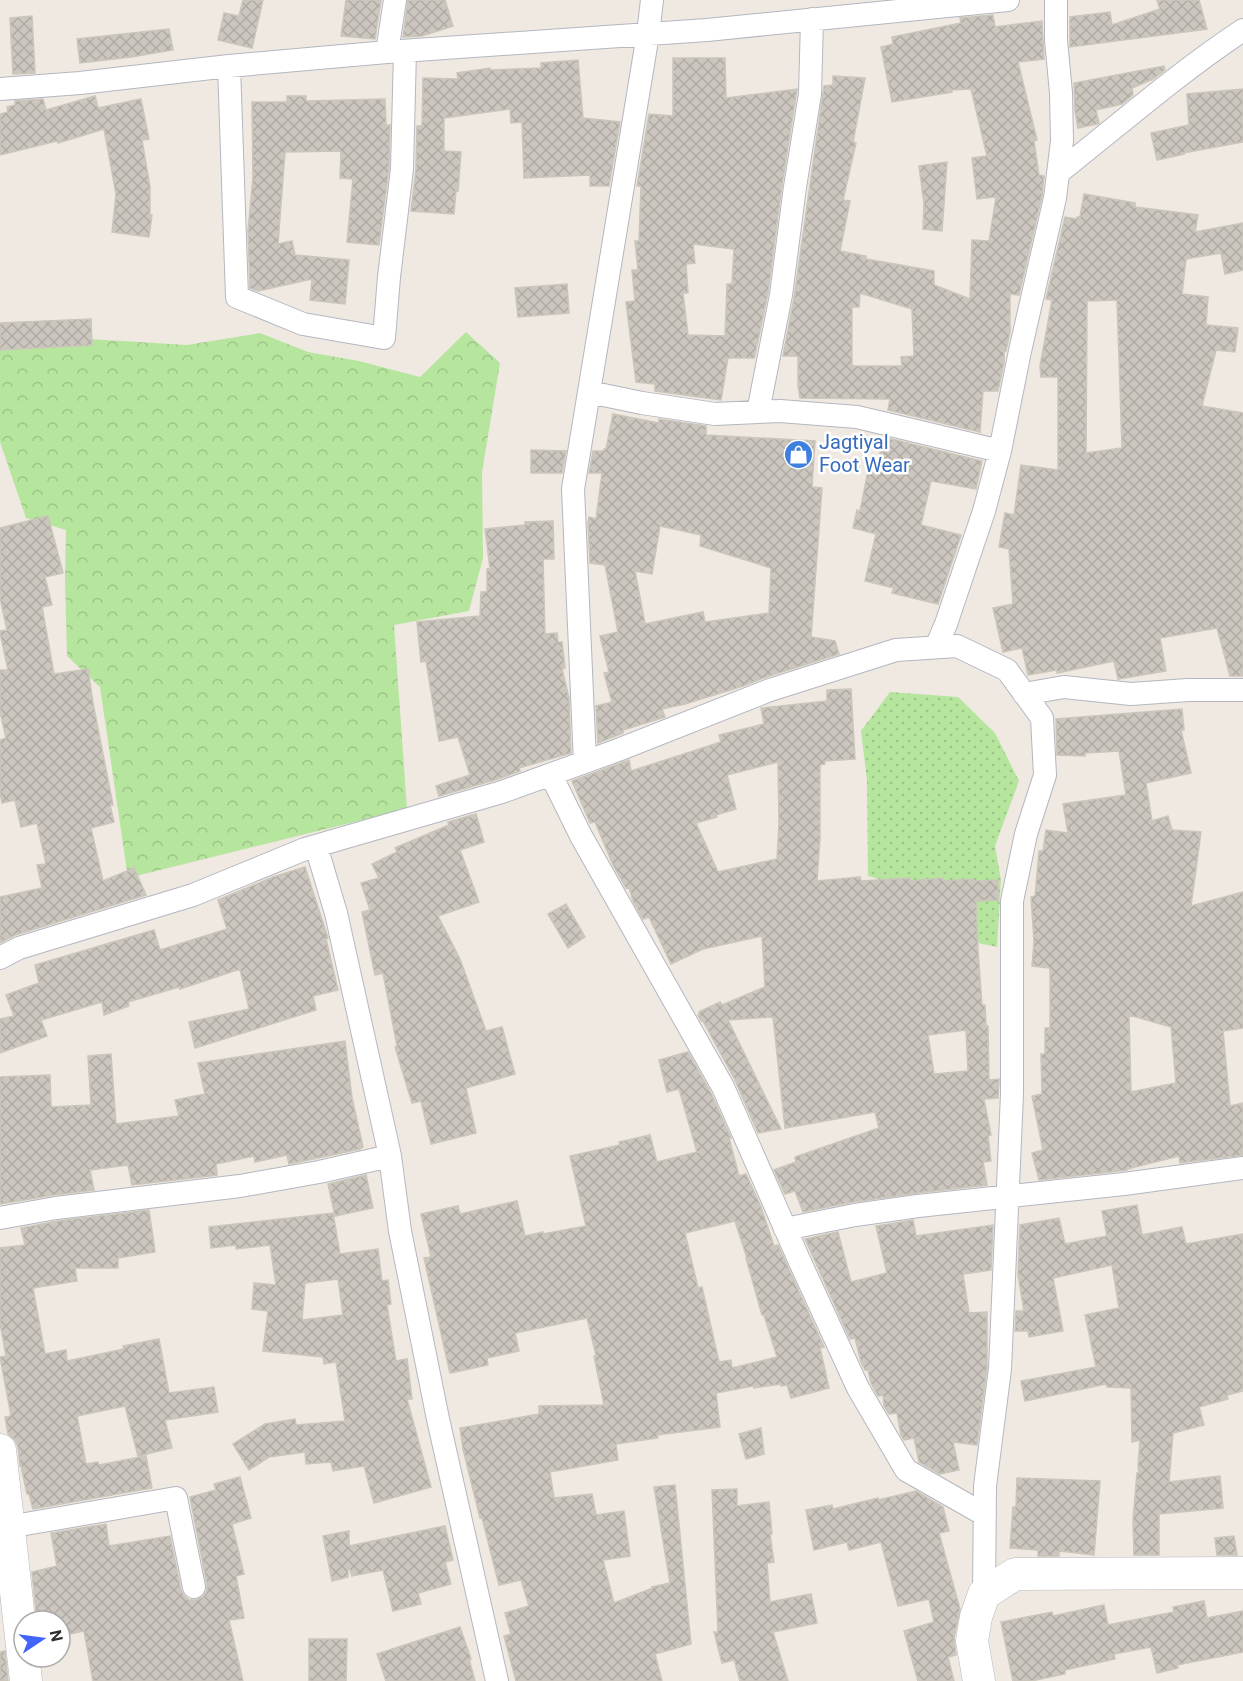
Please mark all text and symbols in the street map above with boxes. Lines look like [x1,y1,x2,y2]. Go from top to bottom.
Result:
place label: Jagtiyal Foot Wear [819,430,910,477]
shop icon: Jagtiyal Foot Wear [782,438,814,470]
north arrow [12,1609,72,1669]
text: N [46,1628,67,1643]

